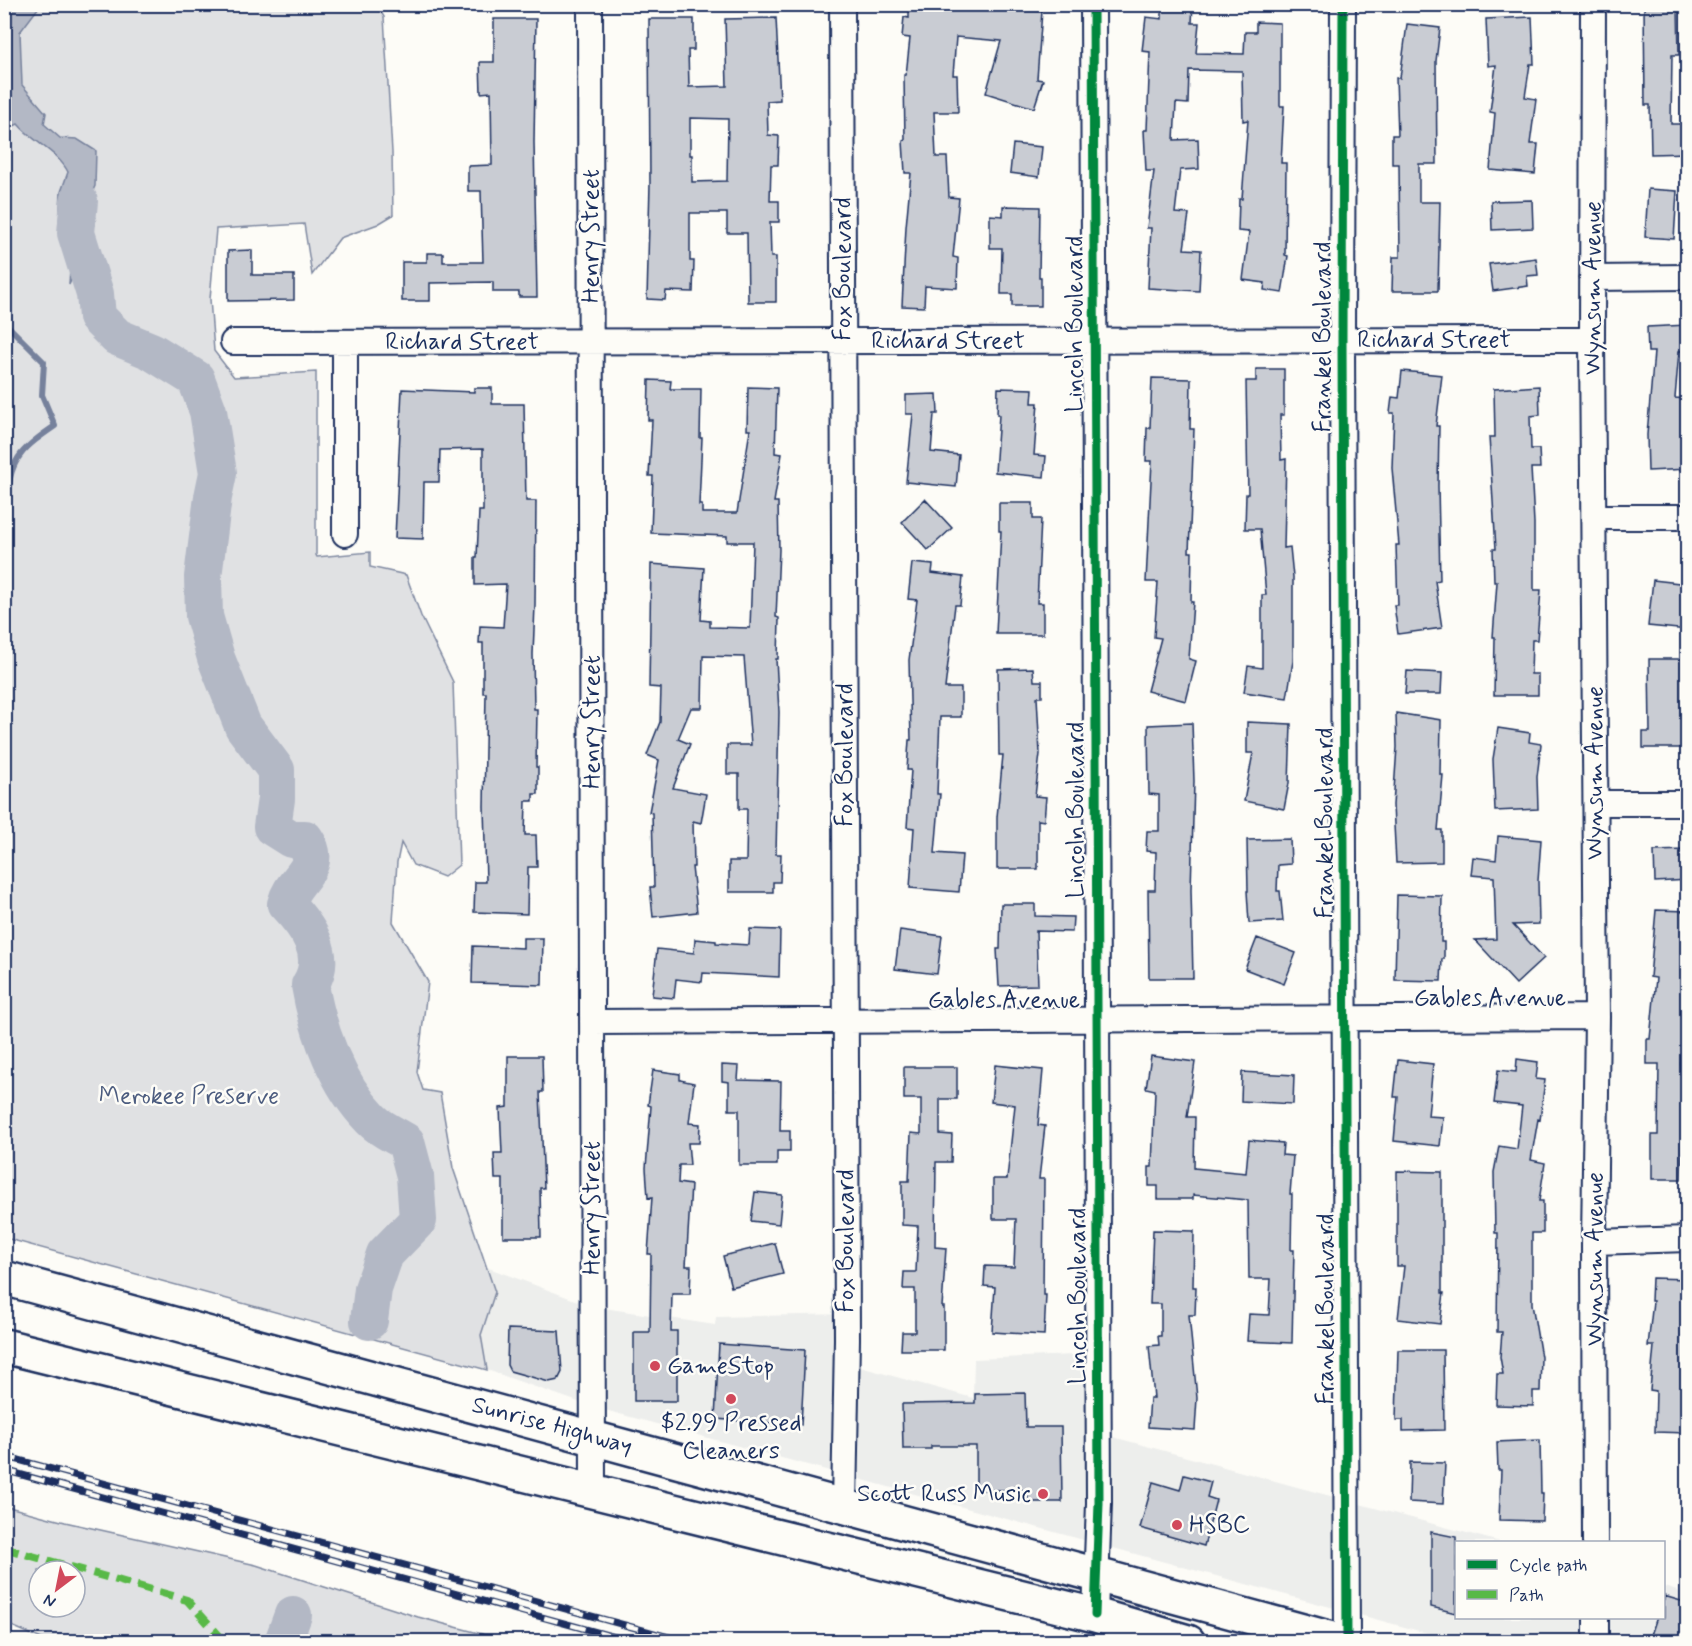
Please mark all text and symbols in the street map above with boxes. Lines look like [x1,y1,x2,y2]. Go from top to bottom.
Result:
street label: Henry Street [576,169,607,303]
street label: Fox Boulevard [828,197,859,341]
street label: Wynsum Avenue [1578,201,1609,375]
street label: Lincoln Boulevard [1060,236,1091,412]
street label: Frankel Boulevard [1308,242,1339,432]
street label: Richard Street [1357,325,1511,356]
street label: Richard Street [871,326,1025,357]
street label: Richard Street [385,327,539,358]
street label: Henry Street [577,655,608,789]
street label: Fox Boulevard [830,683,861,827]
street label: Wynsum Avenue [1580,686,1611,860]
street label: Lincoln Boulevard [1061,722,1092,898]
street label: Frankel Boulevard [1310,728,1341,918]
street label: Gables Avenue [1414,983,1566,1014]
street label: Gables Avenue [928,985,1080,1016]
park label: Merokee Preserve [99,1081,279,1112]
street label: Henry Street [577,1141,608,1275]
street label: Fox Boulevard [831,1169,862,1313]
street label: Wynsum Avenue [1580,1172,1611,1346]
street label: Lincoln Boulevard [1063,1208,1094,1384]
street label: Frankel Boulevard [1311,1214,1342,1404]
place label: GameStop [667,1351,774,1382]
marker: GameStop [648,1359,662,1373]
street label: Sunrise Highway [468,1390,636,1464]
marker: $2.99 Pressed Cleaners [724,1392,738,1406]
place label: $2.99 Pressed Cleaners [661,1408,801,1467]
place label: Scott Russ Music [857,1479,1031,1510]
marker: Scott Russ Music [1036,1487,1050,1501]
place label: HSBC [1189,1510,1250,1541]
marker: HSBC [1170,1518,1184,1532]
legend [1455,1541,1665,1619]
text: Cycle path [1509,1554,1587,1578]
north arrow [27,1559,87,1619]
text: Path [1509,1584,1544,1608]
text: N [40,1589,60,1612]

